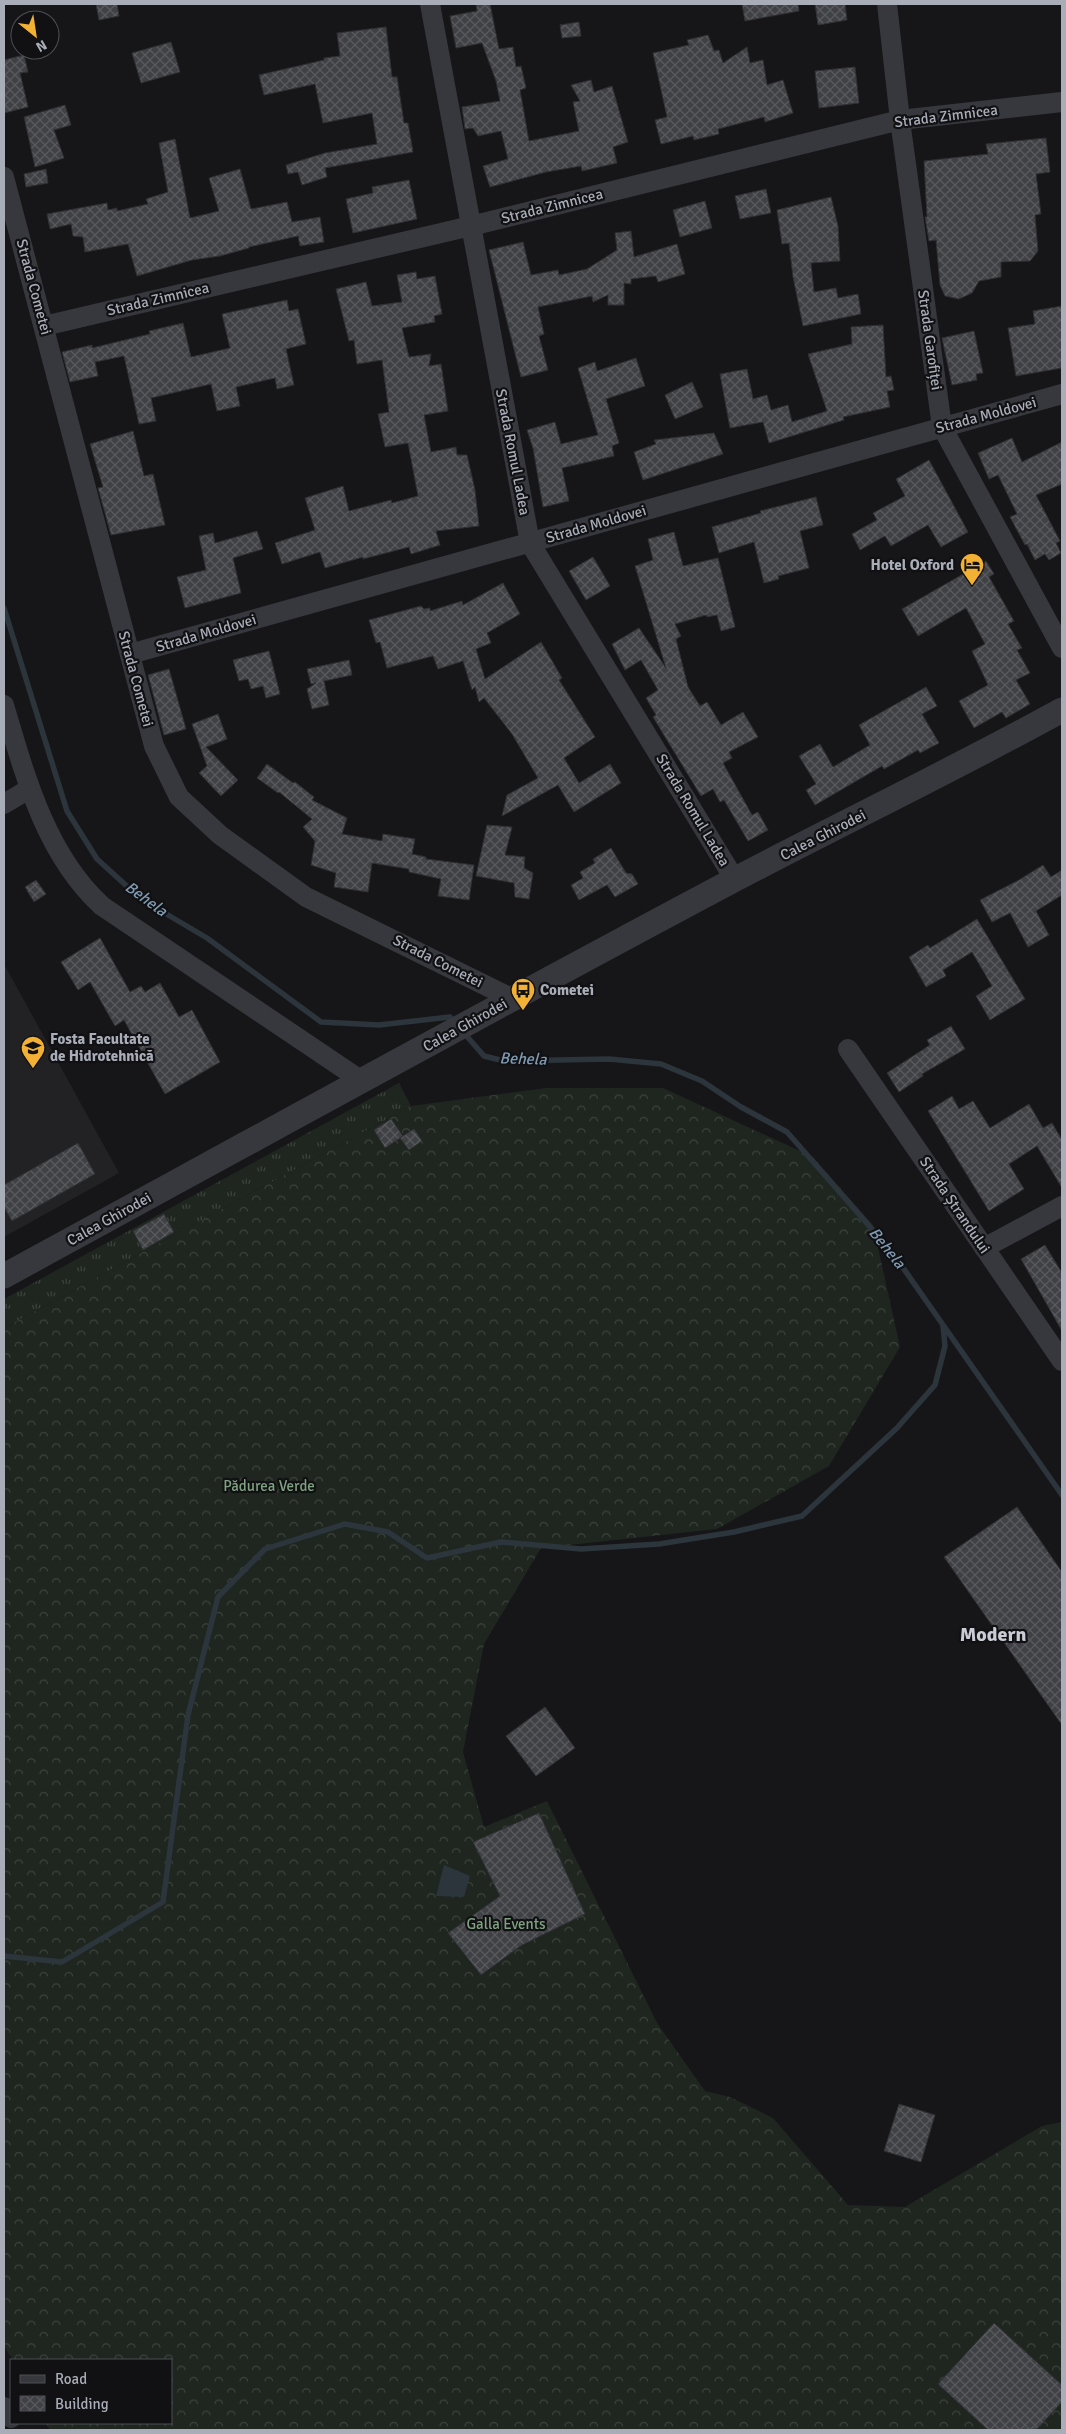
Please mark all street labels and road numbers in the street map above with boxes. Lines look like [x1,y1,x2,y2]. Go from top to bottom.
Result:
street label: Strada Zimnicea [893,101,999,131]
street label: Strada Zimnicea [499,185,605,227]
street label: Strada Cometei [13,237,55,337]
street label: Strada Zimnicea [105,279,211,319]
street label: Strada Garofiței [913,289,946,391]
street label: Strada Romul Ladea [492,387,534,517]
street label: Strada Moldovei [934,393,1038,437]
street label: Strada Moldovei [544,501,648,547]
street label: Strada Moldovei [154,610,258,656]
street label: Strada Cometei [115,629,157,729]
street label: Strada Romul Ladea [652,750,734,870]
street label: Calea Ghirodei [777,806,869,864]
street label: Strada Cometei [390,931,486,991]
street label: Calea Ghirodei [420,994,510,1056]
street label: Strada Ștrandului [916,1153,994,1257]
street label: Calea Ghirodei [64,1188,154,1250]

